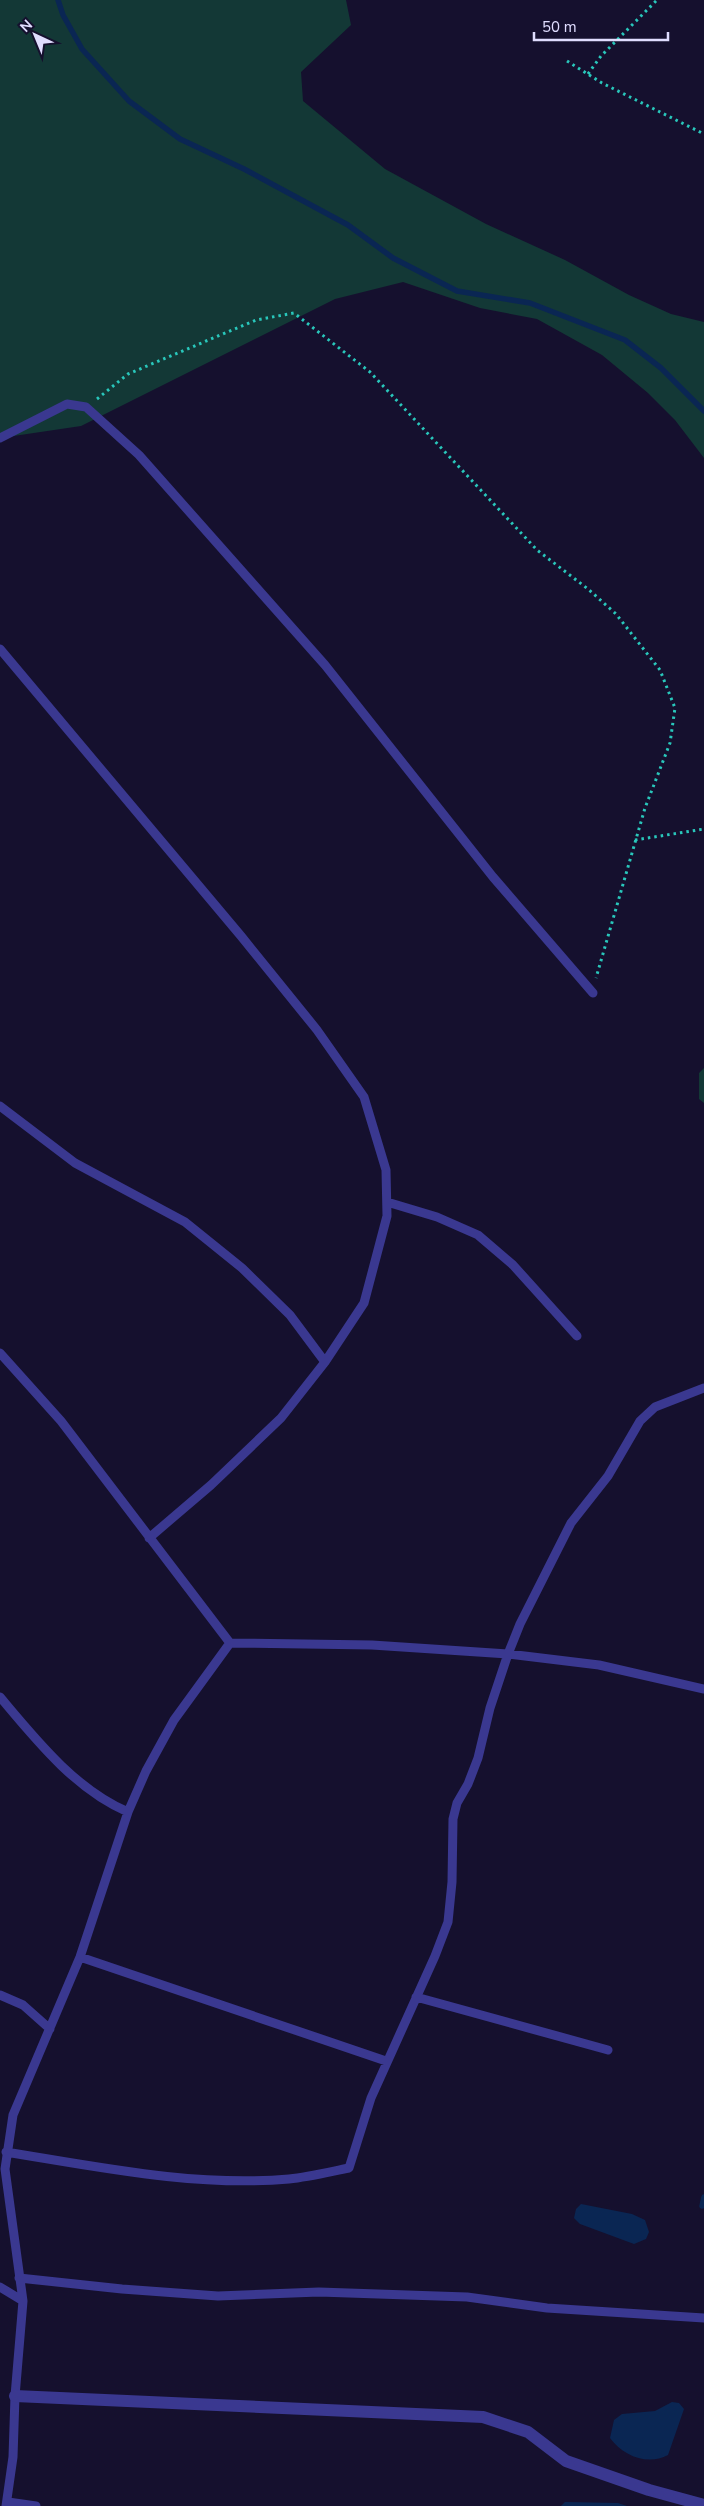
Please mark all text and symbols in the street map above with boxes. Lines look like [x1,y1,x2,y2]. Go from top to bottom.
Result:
north arrow [10,10,60,60]
scale bar [534,10,668,42]
text: N [16,16,37,36]
text: 50 m [542,17,577,37]

